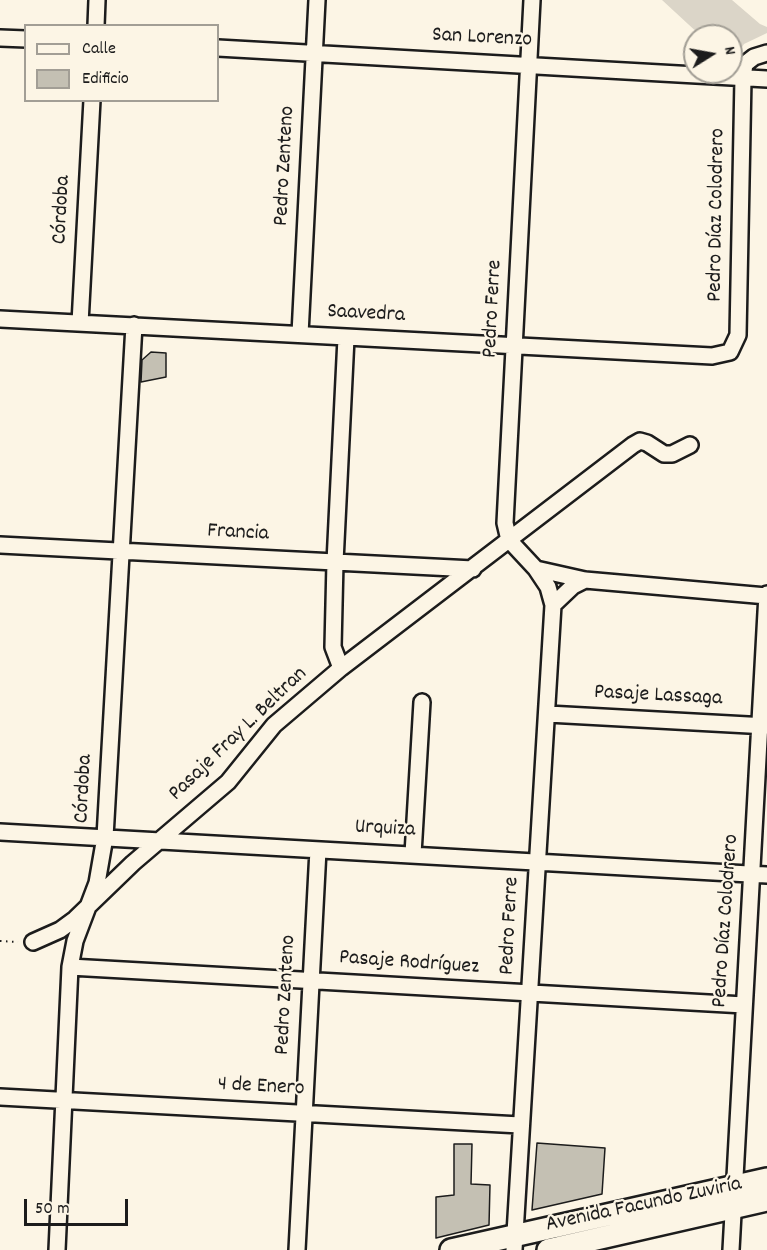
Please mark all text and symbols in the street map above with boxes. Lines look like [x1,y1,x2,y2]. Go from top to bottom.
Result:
street label: San Lorenzo [431,23,533,55]
legend [24,24,219,102]
north arrow [683,24,743,84]
text: Calle [82,37,116,62]
text: N [717,45,741,57]
text: Edificio [82,67,129,92]
street label: Pedro Zenteno [270,105,302,227]
street label: Pedro Díaz Colodrero [703,128,733,302]
street label: Córdoba [48,175,78,245]
street label: Pedro Ferre [478,259,510,359]
street label: Saavedra [326,300,406,330]
street label: Francia [207,519,269,549]
street label: Pasaje Fray L. Beltran [164,662,314,808]
street label: Pasaje Lassaga [593,680,723,714]
street label: Córdoba [70,754,100,824]
street label: Urquiza [354,815,416,845]
street label: Pedro Díaz Colodrero [708,833,746,1009]
street label: Pedro Ferre [495,876,527,976]
street label: Pedro Zenteno [271,934,303,1056]
street label: Pasaje Rodríguez [338,946,480,982]
street label: 4 de Enero [217,1073,305,1103]
street label: Avenida Facundo Zuviría [544,1172,744,1240]
scale bar [27,1187,130,1225]
text: 50 m [35,1197,70,1222]

